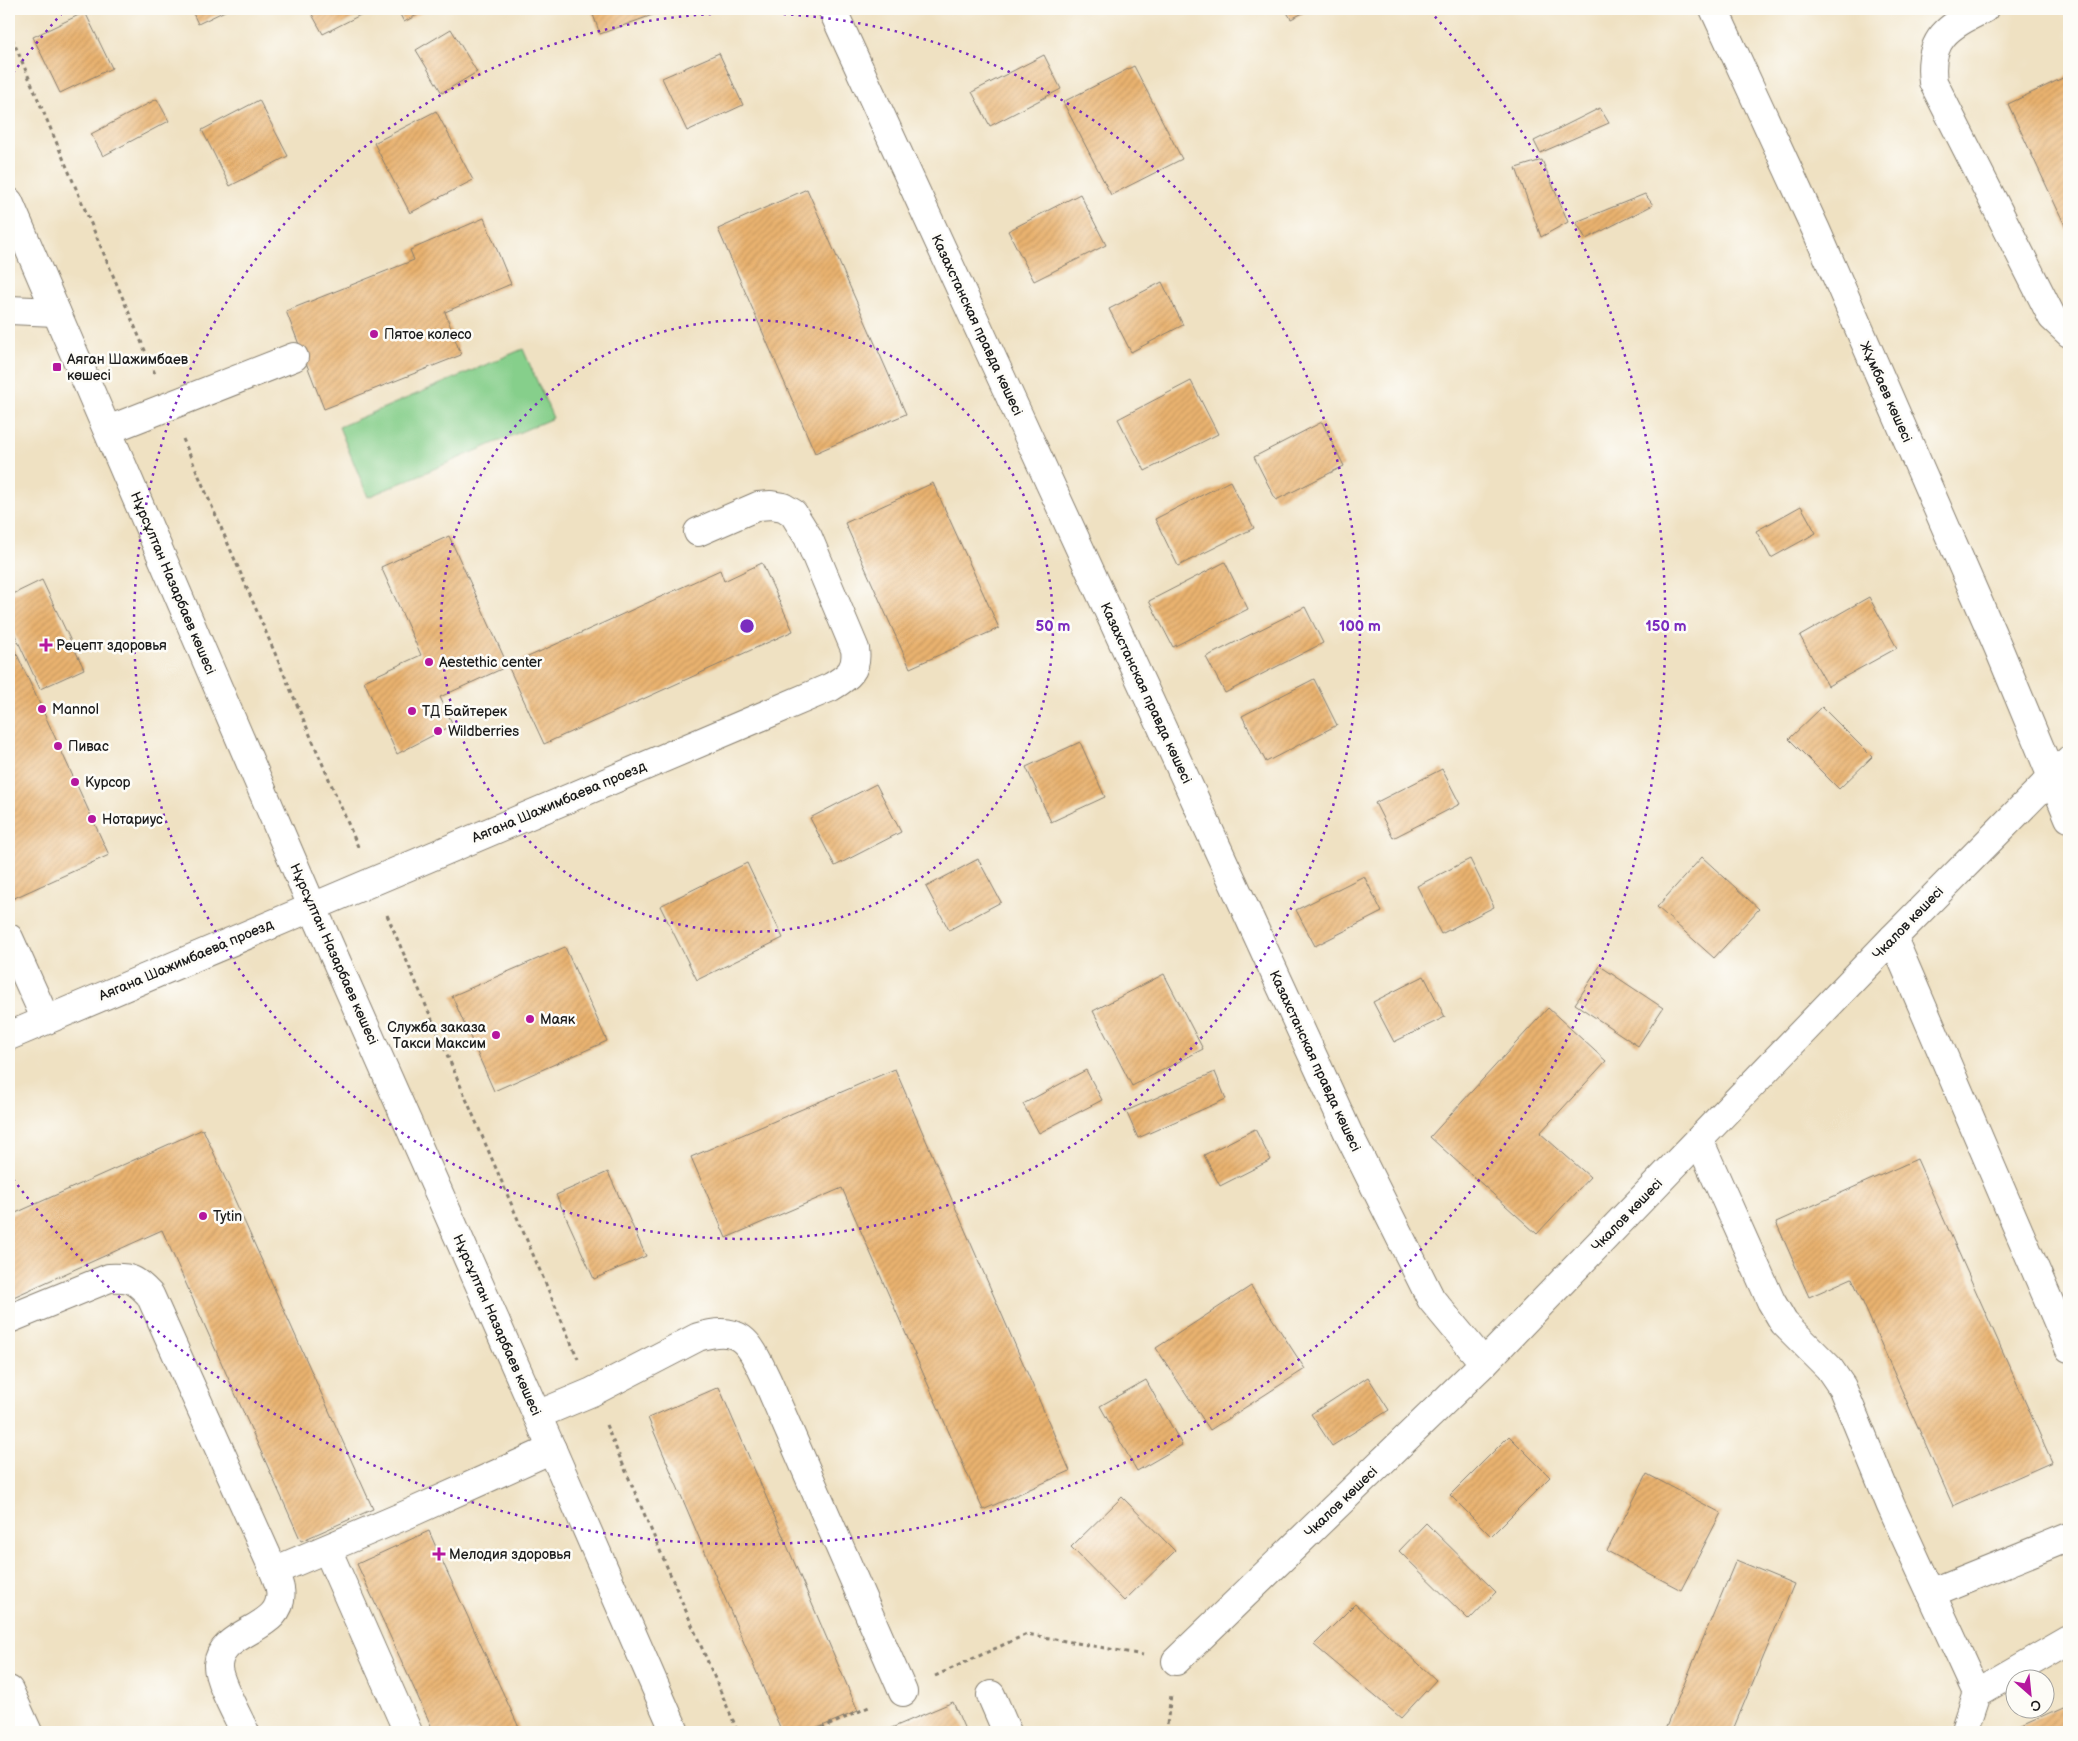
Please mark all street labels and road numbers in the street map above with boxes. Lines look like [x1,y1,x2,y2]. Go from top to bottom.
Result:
street label: Казахстанская правда көшесі [928,232,1026,418]
street label: Жұмбаев көшесі [1856,339,1916,445]
street label: Нұрсұлтан Назарбаев көшесі [127,489,219,677]
street label: Казахстанская правда көшесі [1097,600,1195,786]
street label: Аягана Шажимбаева проезд [468,757,649,847]
street label: Нұрсұлтан Назарбаев көшесі [286,861,382,1047]
street label: Чкалов көшесі [1869,883,1947,963]
street label: Аягана Шажимбаева проезд [95,915,276,1005]
street label: Казахстанская правда көшесі [1266,968,1364,1154]
street label: Чкалов көшесі [1588,1175,1666,1255]
street label: Нұрсұлтан Назарбаев көшесі [449,1232,545,1418]
street label: Чкалов көшесі [1301,1463,1381,1541]

